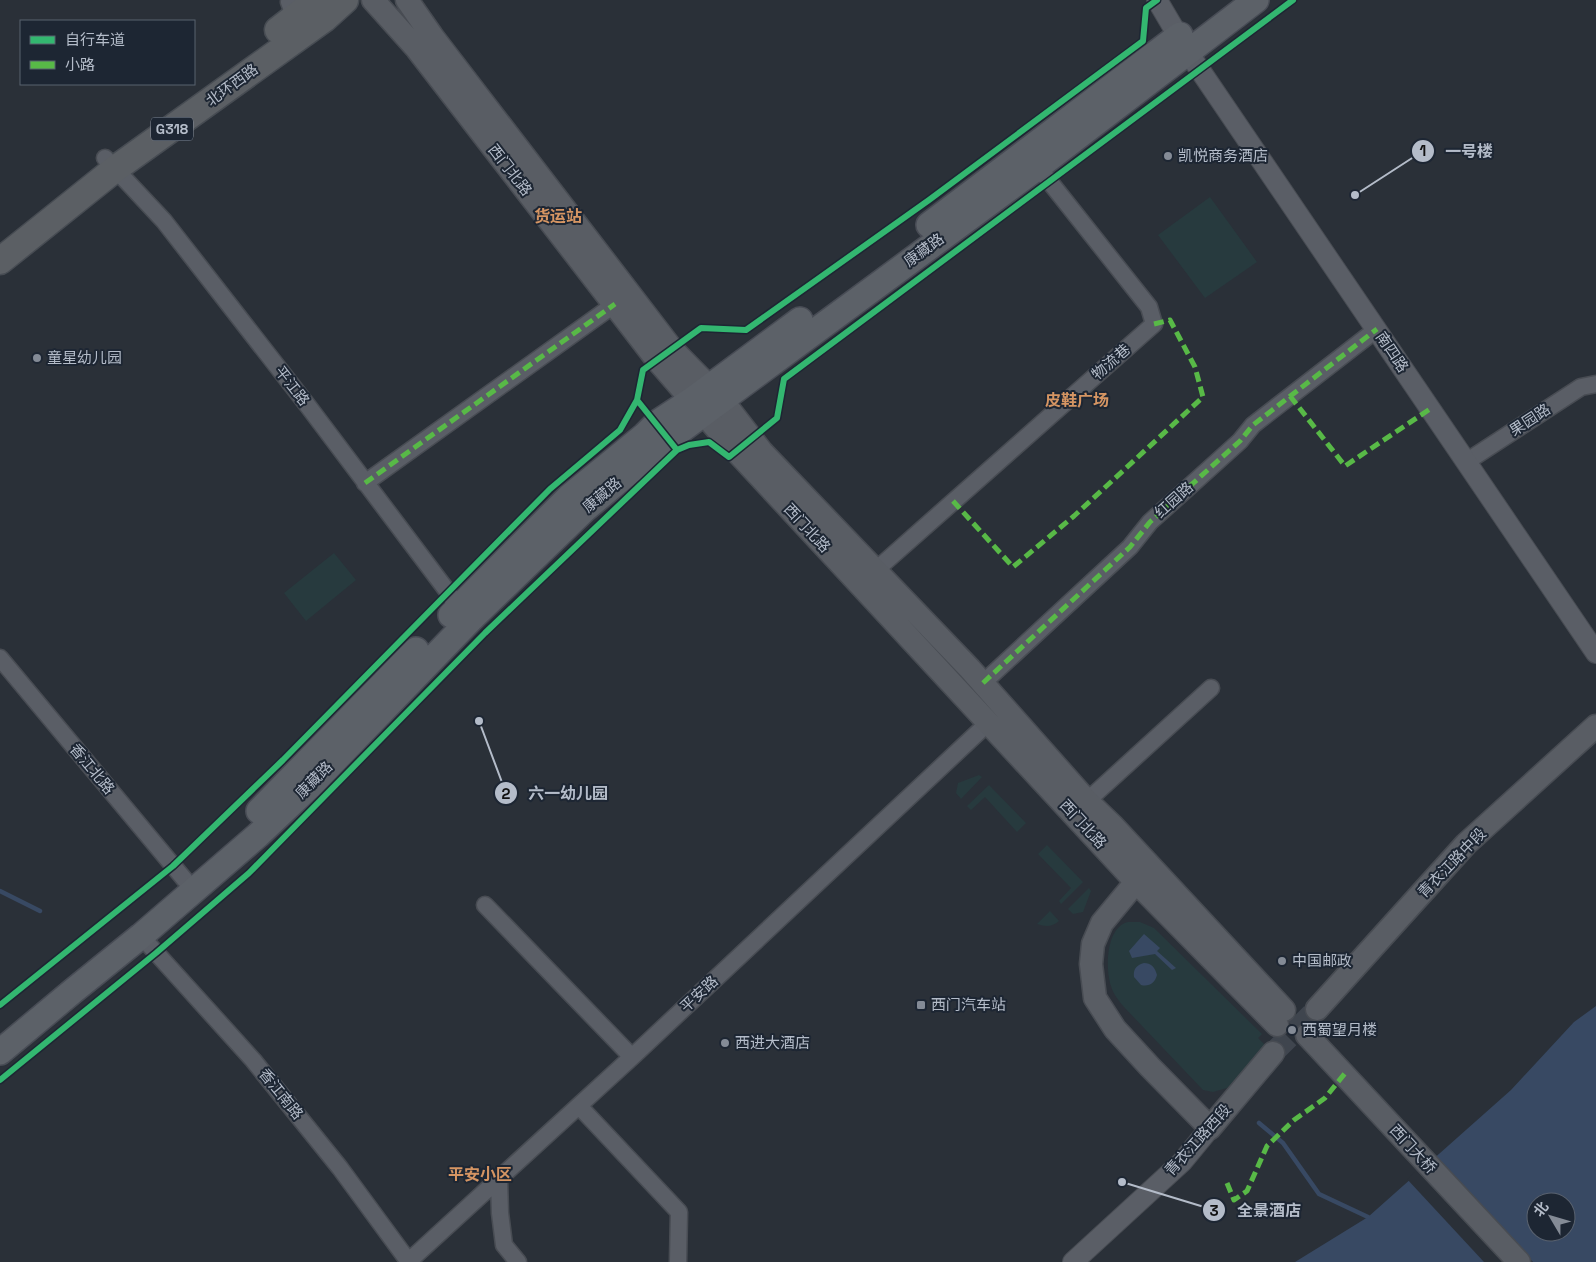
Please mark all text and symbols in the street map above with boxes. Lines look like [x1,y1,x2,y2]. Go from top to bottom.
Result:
legend [20,20,195,85]
text: 自行车道 [65,30,125,49]
text: 小路 [65,55,95,74]
street label: 北环西路 [202,59,262,110]
road number: G318 [151,118,193,140]
callout: 一号楼 [1410,136,1503,167]
street label: 西门北路 [484,140,536,199]
text: 1 [1420,141,1426,160]
text: 一号楼 [1445,141,1493,162]
place label: 凯悦商务酒店 [1178,146,1268,165]
marker: 凯悦商务酒店 [1162,150,1174,162]
district label: 货运站 [534,206,582,227]
street label: 康藏路 [900,229,947,271]
street label: 南四路 [1372,328,1413,376]
street label: 物流巷 [1087,340,1134,384]
place label: 童星幼儿园 [47,348,122,367]
marker: 童星幼儿园 [31,352,43,364]
street label: 平江路 [271,362,314,409]
district label: 皮鞋广场 [1045,390,1109,411]
street label: 果园路 [1506,399,1554,440]
street label: 康藏路 [578,473,625,516]
street label: 红园路 [1151,478,1197,522]
street label: 西门北路 [780,499,835,556]
street label: 香江北路 [66,740,119,798]
street label: 康藏路 [291,757,336,802]
callout: 六一幼儿园 [493,778,618,809]
text: 六一幼儿园 [528,783,608,804]
text: 2 [502,784,511,803]
street label: 西门北路 [1056,795,1111,852]
street label: 青衣江路中段 [1414,824,1490,902]
place label: 中国邮政 [1292,951,1352,970]
marker: 中国邮政 [1276,955,1288,967]
street label: 平安路 [676,971,722,1016]
place label: 西门汽车站 [931,995,1006,1014]
marker: 西门汽车站 [915,999,927,1011]
place label: 西蜀望月楼 [1302,1020,1377,1039]
marker: 西蜀望月楼 [1286,1024,1298,1036]
place label: 西进大酒店 [735,1033,810,1052]
marker: 西进大酒店 [719,1037,731,1049]
street label: 香江南路 [255,1064,308,1123]
street label: 青衣江路西段 [1160,1100,1235,1179]
street label: 西门大桥 [1386,1120,1441,1177]
district label: 平安小区 [448,1164,512,1185]
north arrow [1526,1192,1576,1242]
callout: 全景酒店 [1202,1195,1311,1226]
text: 北 [1529,1198,1552,1220]
text: 全景酒店 [1237,1200,1301,1221]
text: 3 [1209,1201,1219,1220]

